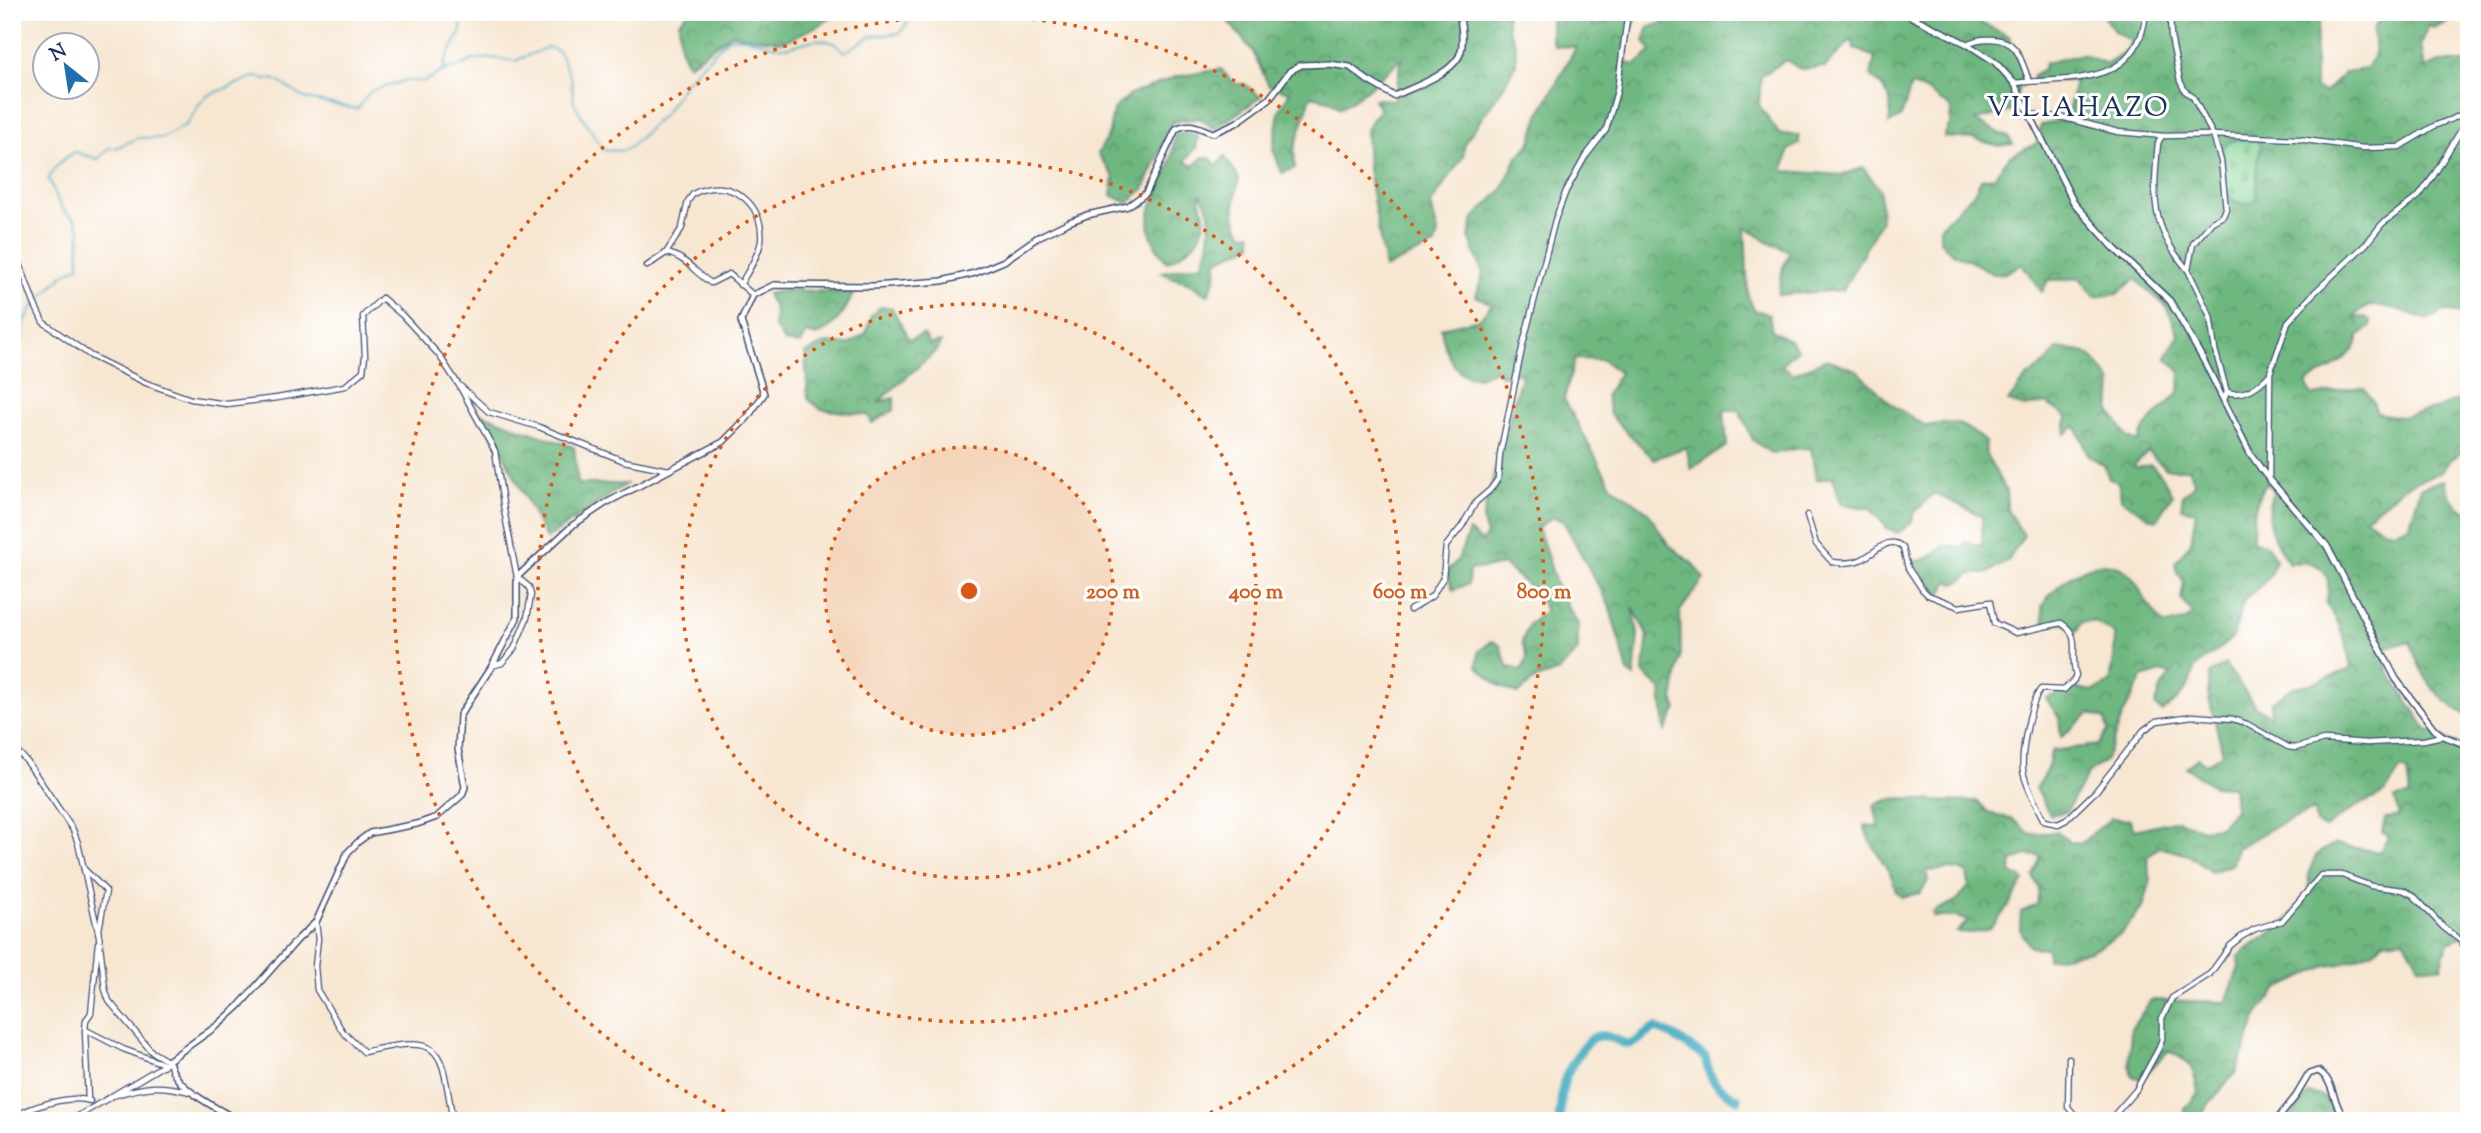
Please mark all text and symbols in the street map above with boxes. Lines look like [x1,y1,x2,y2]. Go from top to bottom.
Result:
north arrow [32,32,102,102]
text: N [45,38,72,69]
district label: VILIAHAZO [1986,89,2170,129]
text: 200 m [1086,578,1141,608]
text: 400 m [1228,578,1284,608]
text: 600 m [1373,578,1428,608]
text: 800 m [1517,578,1572,608]
centre of rings [957,579,981,603]

